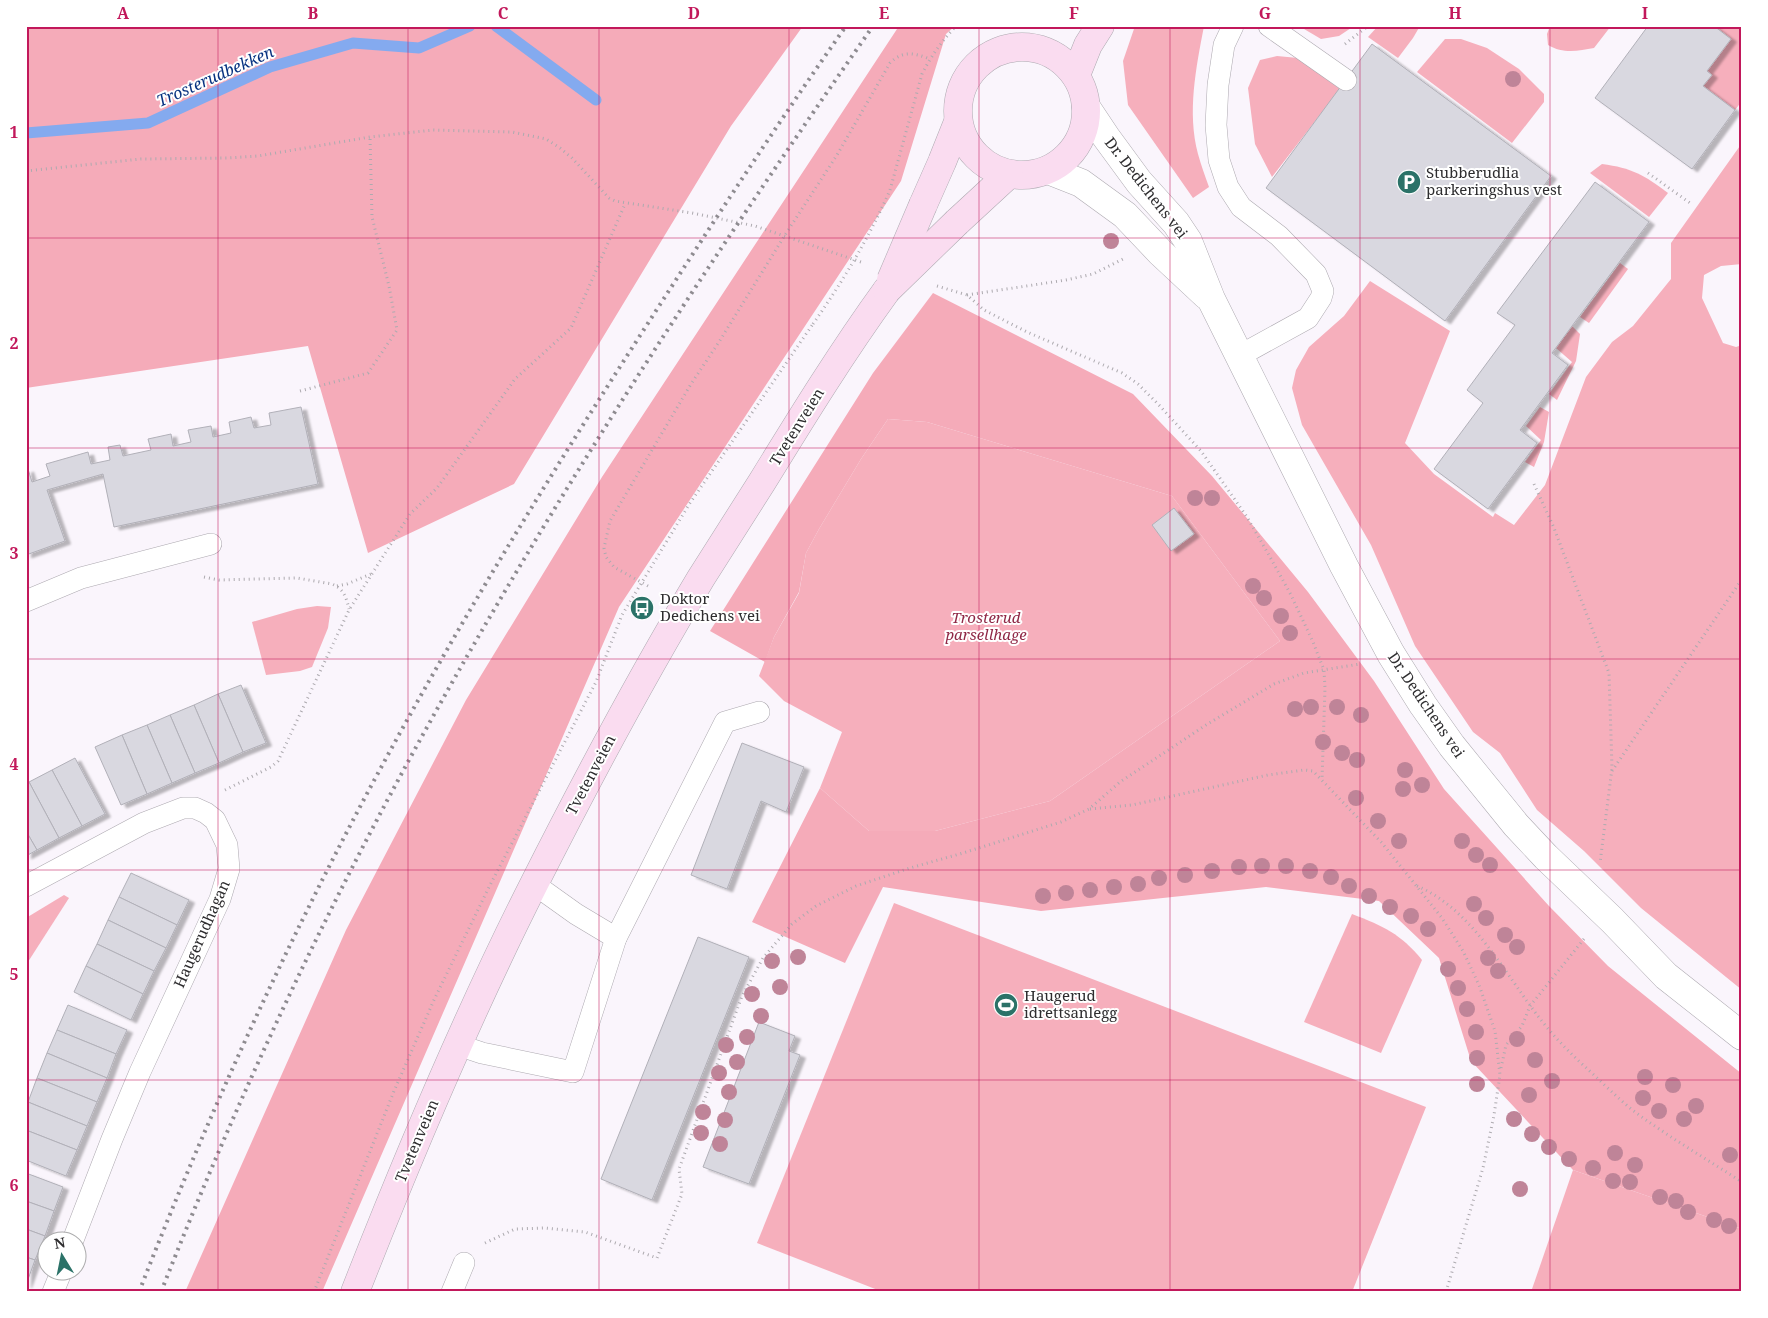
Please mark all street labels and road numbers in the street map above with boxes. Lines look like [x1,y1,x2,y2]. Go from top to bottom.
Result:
street label: Dr. Dedichens vei [1101,133,1193,242]
street label: Tvetenveien [764,384,828,469]
street label: Dr. Dedichens vei [1384,648,1470,761]
street label: Tvetenveien [561,731,620,818]
street label: Haugerudhagan [168,876,234,991]
street label: Tvetenveien [390,1096,443,1185]

